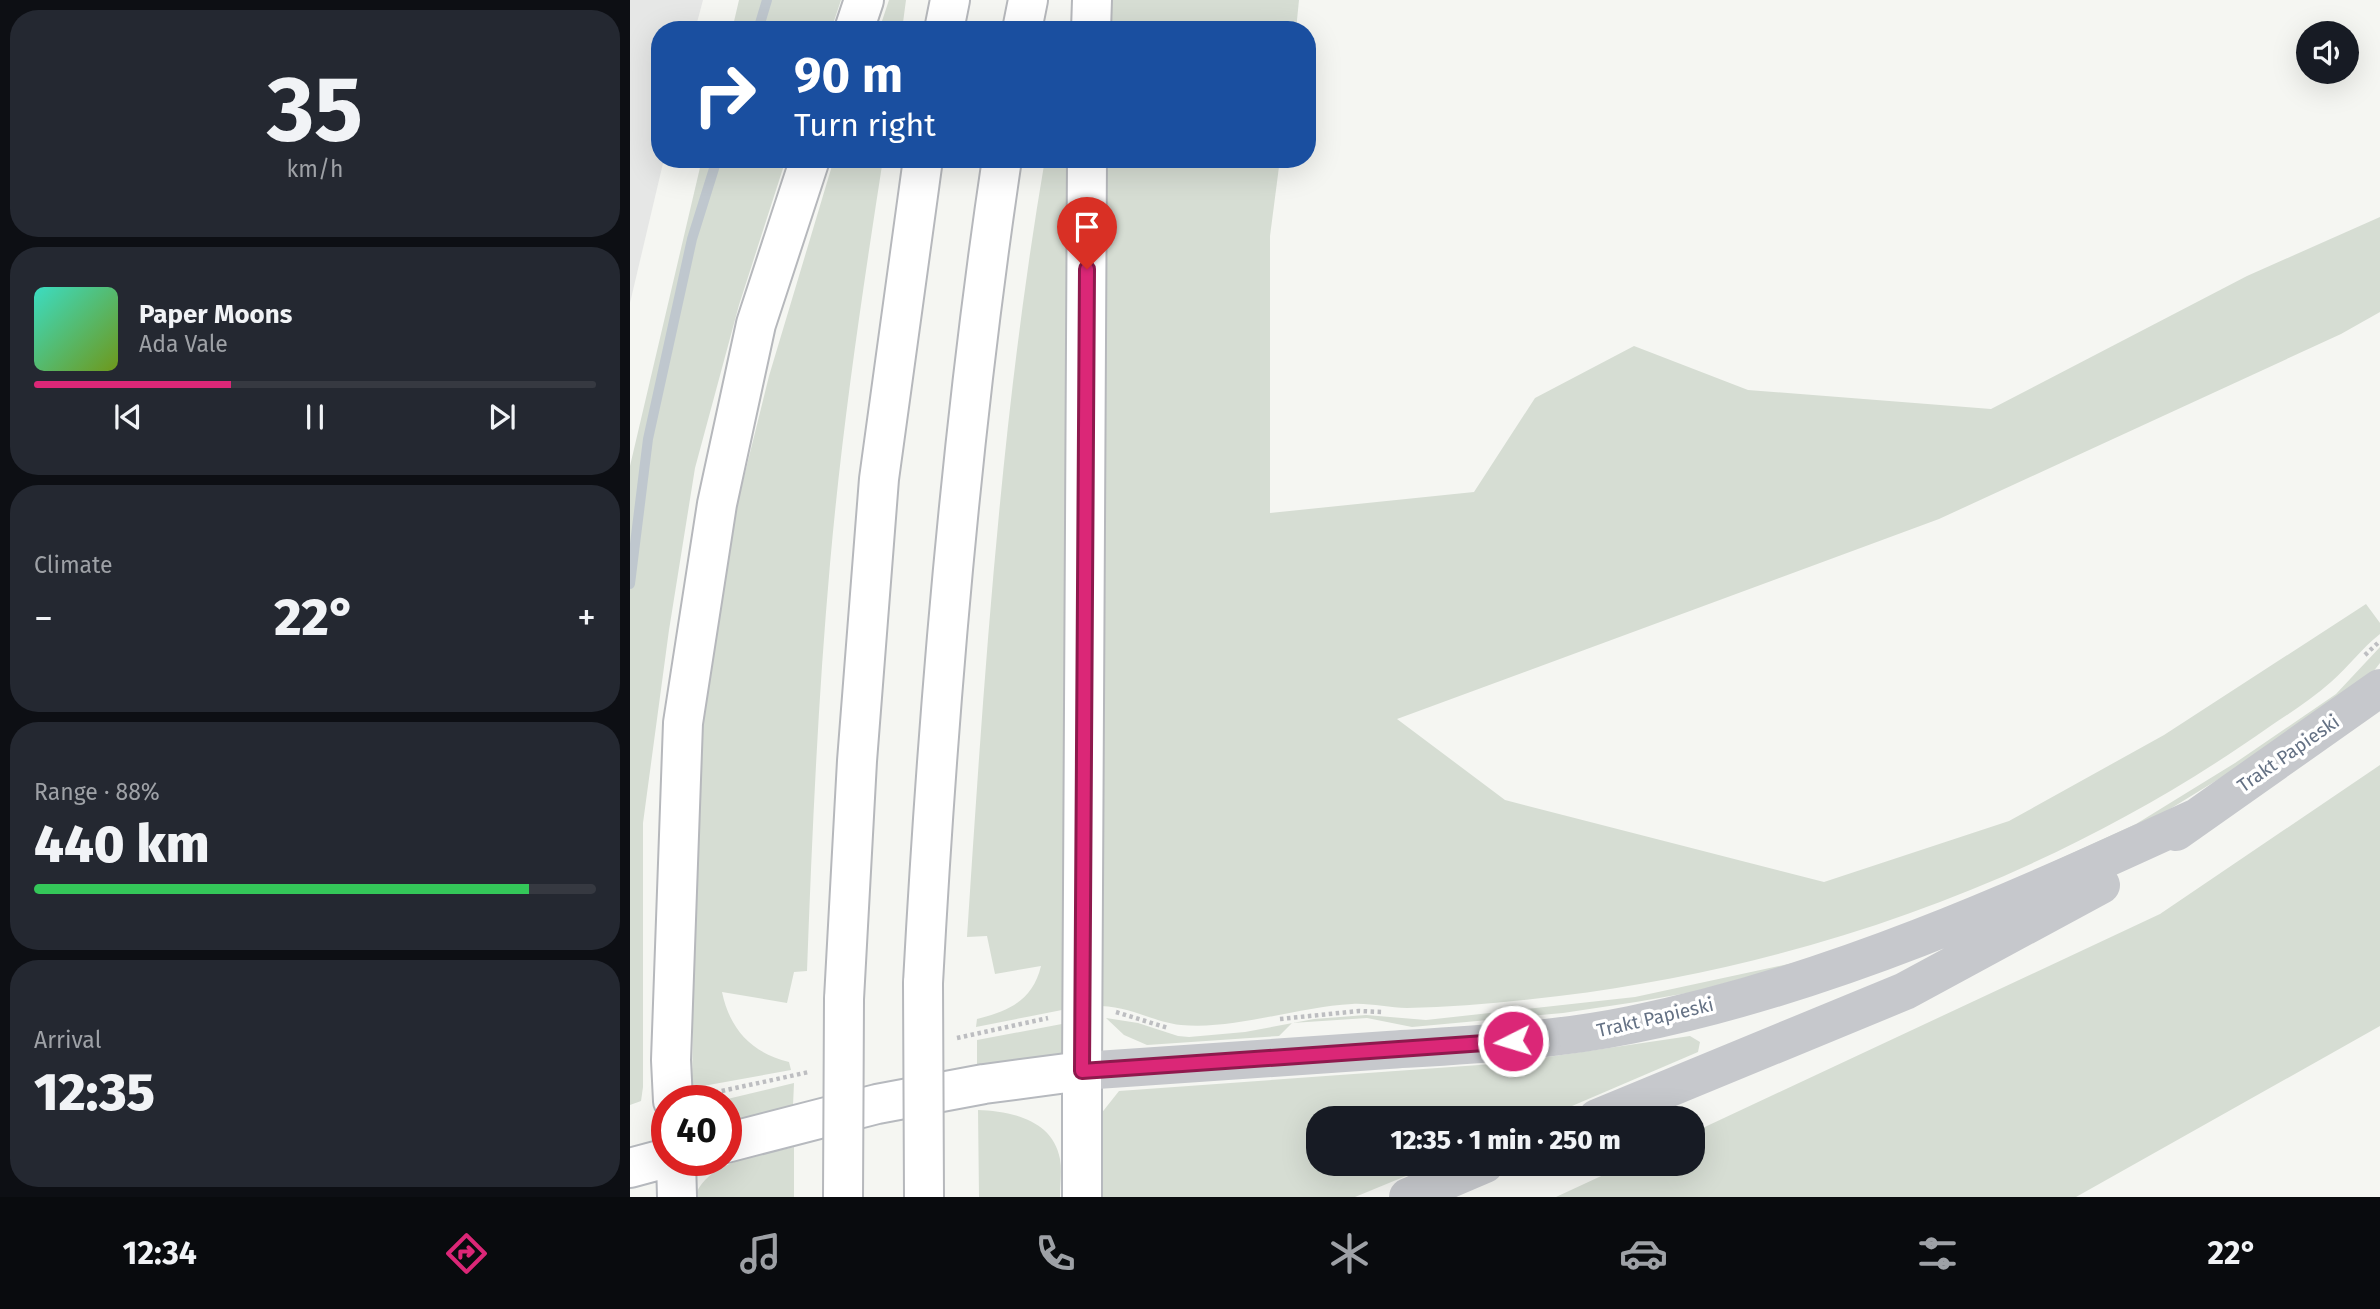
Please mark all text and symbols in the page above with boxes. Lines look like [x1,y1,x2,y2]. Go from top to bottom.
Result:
map controls [2296,21,2359,84]
button: sound [2296,21,2359,84]
text: 90 m [794,46,903,105]
icon: right [679,49,770,140]
text: 35 [267,55,363,164]
text: Turn right [794,106,936,144]
text: km/h [287,155,343,183]
pin [1057,197,1117,269]
icon: arrive [1068,208,1106,246]
text: Paper Moons [139,299,292,330]
text: Ada Vale [139,330,228,358]
icon: previous [109,398,147,436]
icon: pause [296,398,334,436]
icon: next [483,398,521,436]
text: Climate [34,551,113,579]
text: 22° [274,586,356,649]
text: − [34,595,53,641]
text: + [577,595,596,641]
street label: Trakt Papieski [2233,710,2344,797]
text: Range · 88% [34,778,160,806]
text: 440 km [34,813,210,876]
street label: Trakt Papieski [1594,993,1716,1042]
position arrow [1476,1004,1550,1078]
text: Arrival [34,1026,101,1054]
text: 12:35 [34,1061,155,1124]
speed limit sign: 40 [651,1085,742,1176]
text: 12:35 · 1 min · 250 m [1390,1125,1621,1156]
icon: directions [442,1229,491,1278]
icon: music [736,1229,785,1278]
icon: phone [1031,1229,1080,1278]
icon: climate [1325,1229,1374,1278]
icon: car [1619,1229,1668,1278]
icon: filters [1913,1229,1962,1278]
text: 12:34 [123,1234,197,1272]
text: 22° [2208,1234,2257,1272]

